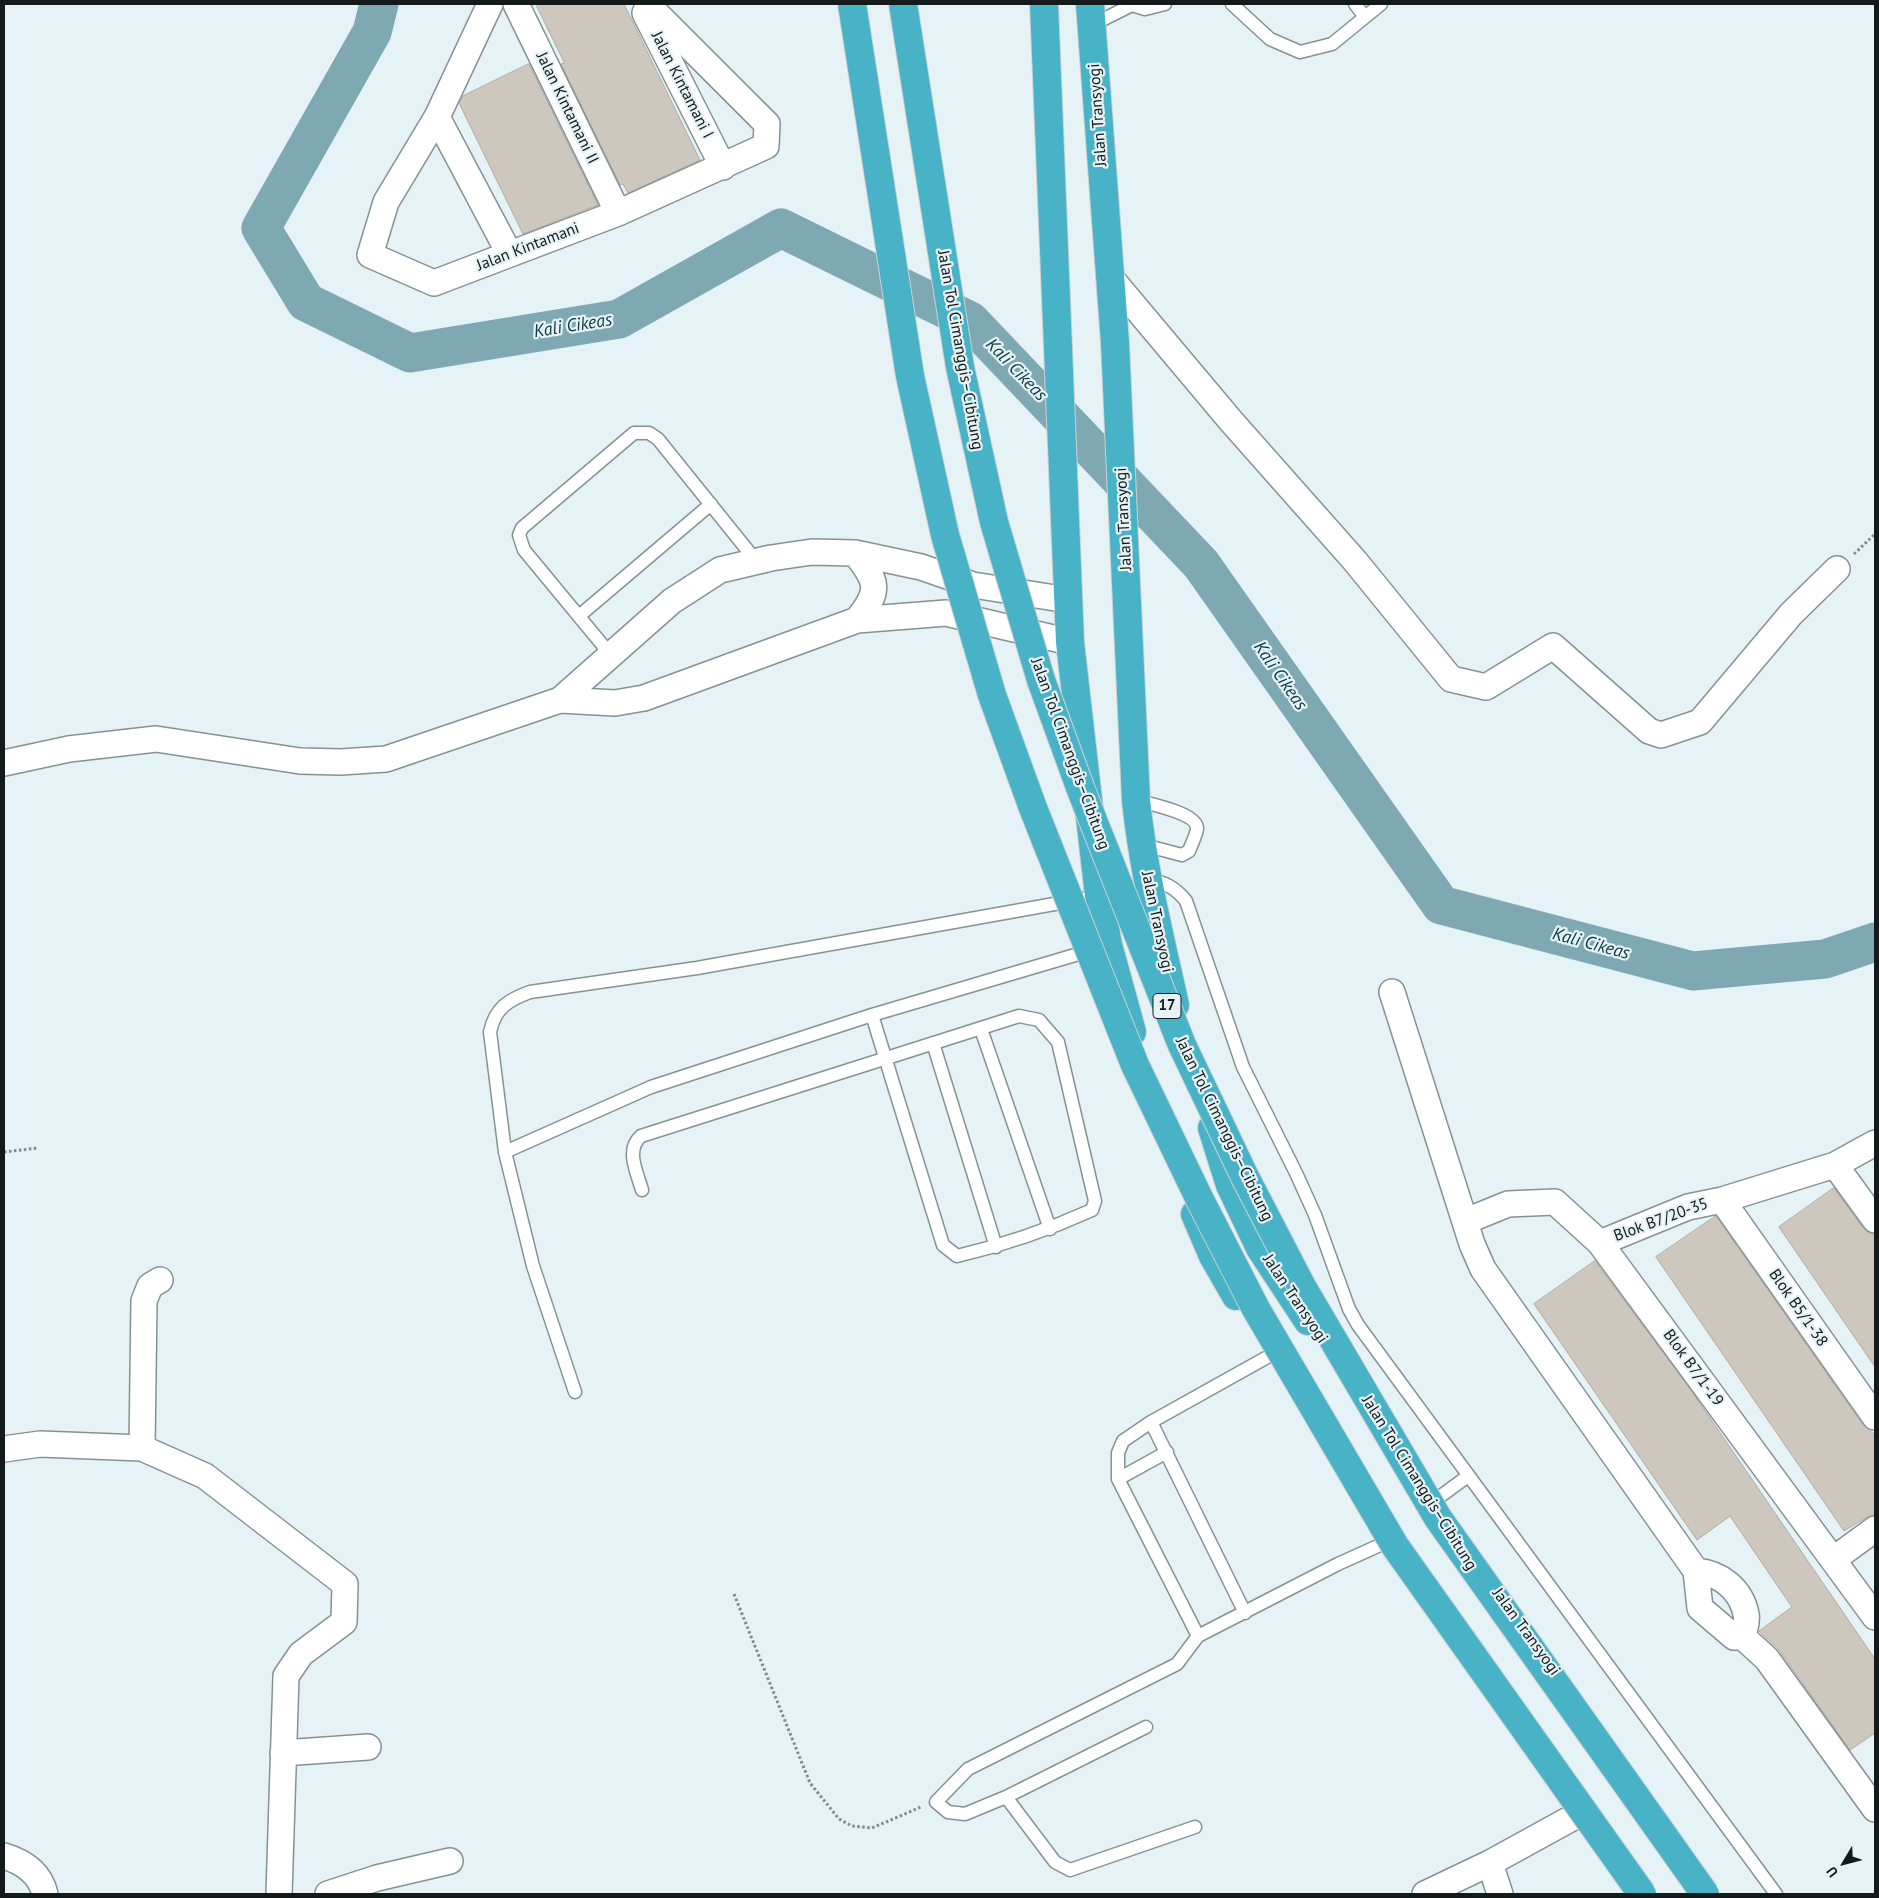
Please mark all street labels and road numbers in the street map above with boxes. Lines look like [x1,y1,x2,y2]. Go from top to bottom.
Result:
street label: Jalan Kintamani I [647,28,717,142]
street label: Jalan Kintamani II [532,49,602,167]
street label: Jalan Transyogi [1085,63,1111,167]
street label: Jalan Kintamani [474,219,582,275]
street label: Jalan Tol Cimanggis–Cibitung [933,249,987,451]
street label: Jalan Transyogi [1112,467,1136,571]
street label: Jalan Tol Cimanggis–Cibitung [1026,656,1114,852]
street label: Jalan Transyogi [1137,870,1177,974]
road number: 17 [1153,994,1181,1018]
street label: Jalan Tol Cimanggis–Cibitung [1171,1034,1277,1224]
street label: Blok B7/20-35 [1611,1194,1711,1246]
street label: Jalan Transyogi [1258,1251,1332,1347]
street label: Blok B5/1-38 [1764,1266,1832,1350]
street label: Blok B7/1-19 [1659,1326,1727,1410]
street label: Jalan Tol Cimanggis–Cibitung [1357,1392,1481,1574]
street label: Jalan Transyogi [1488,1585,1564,1679]

